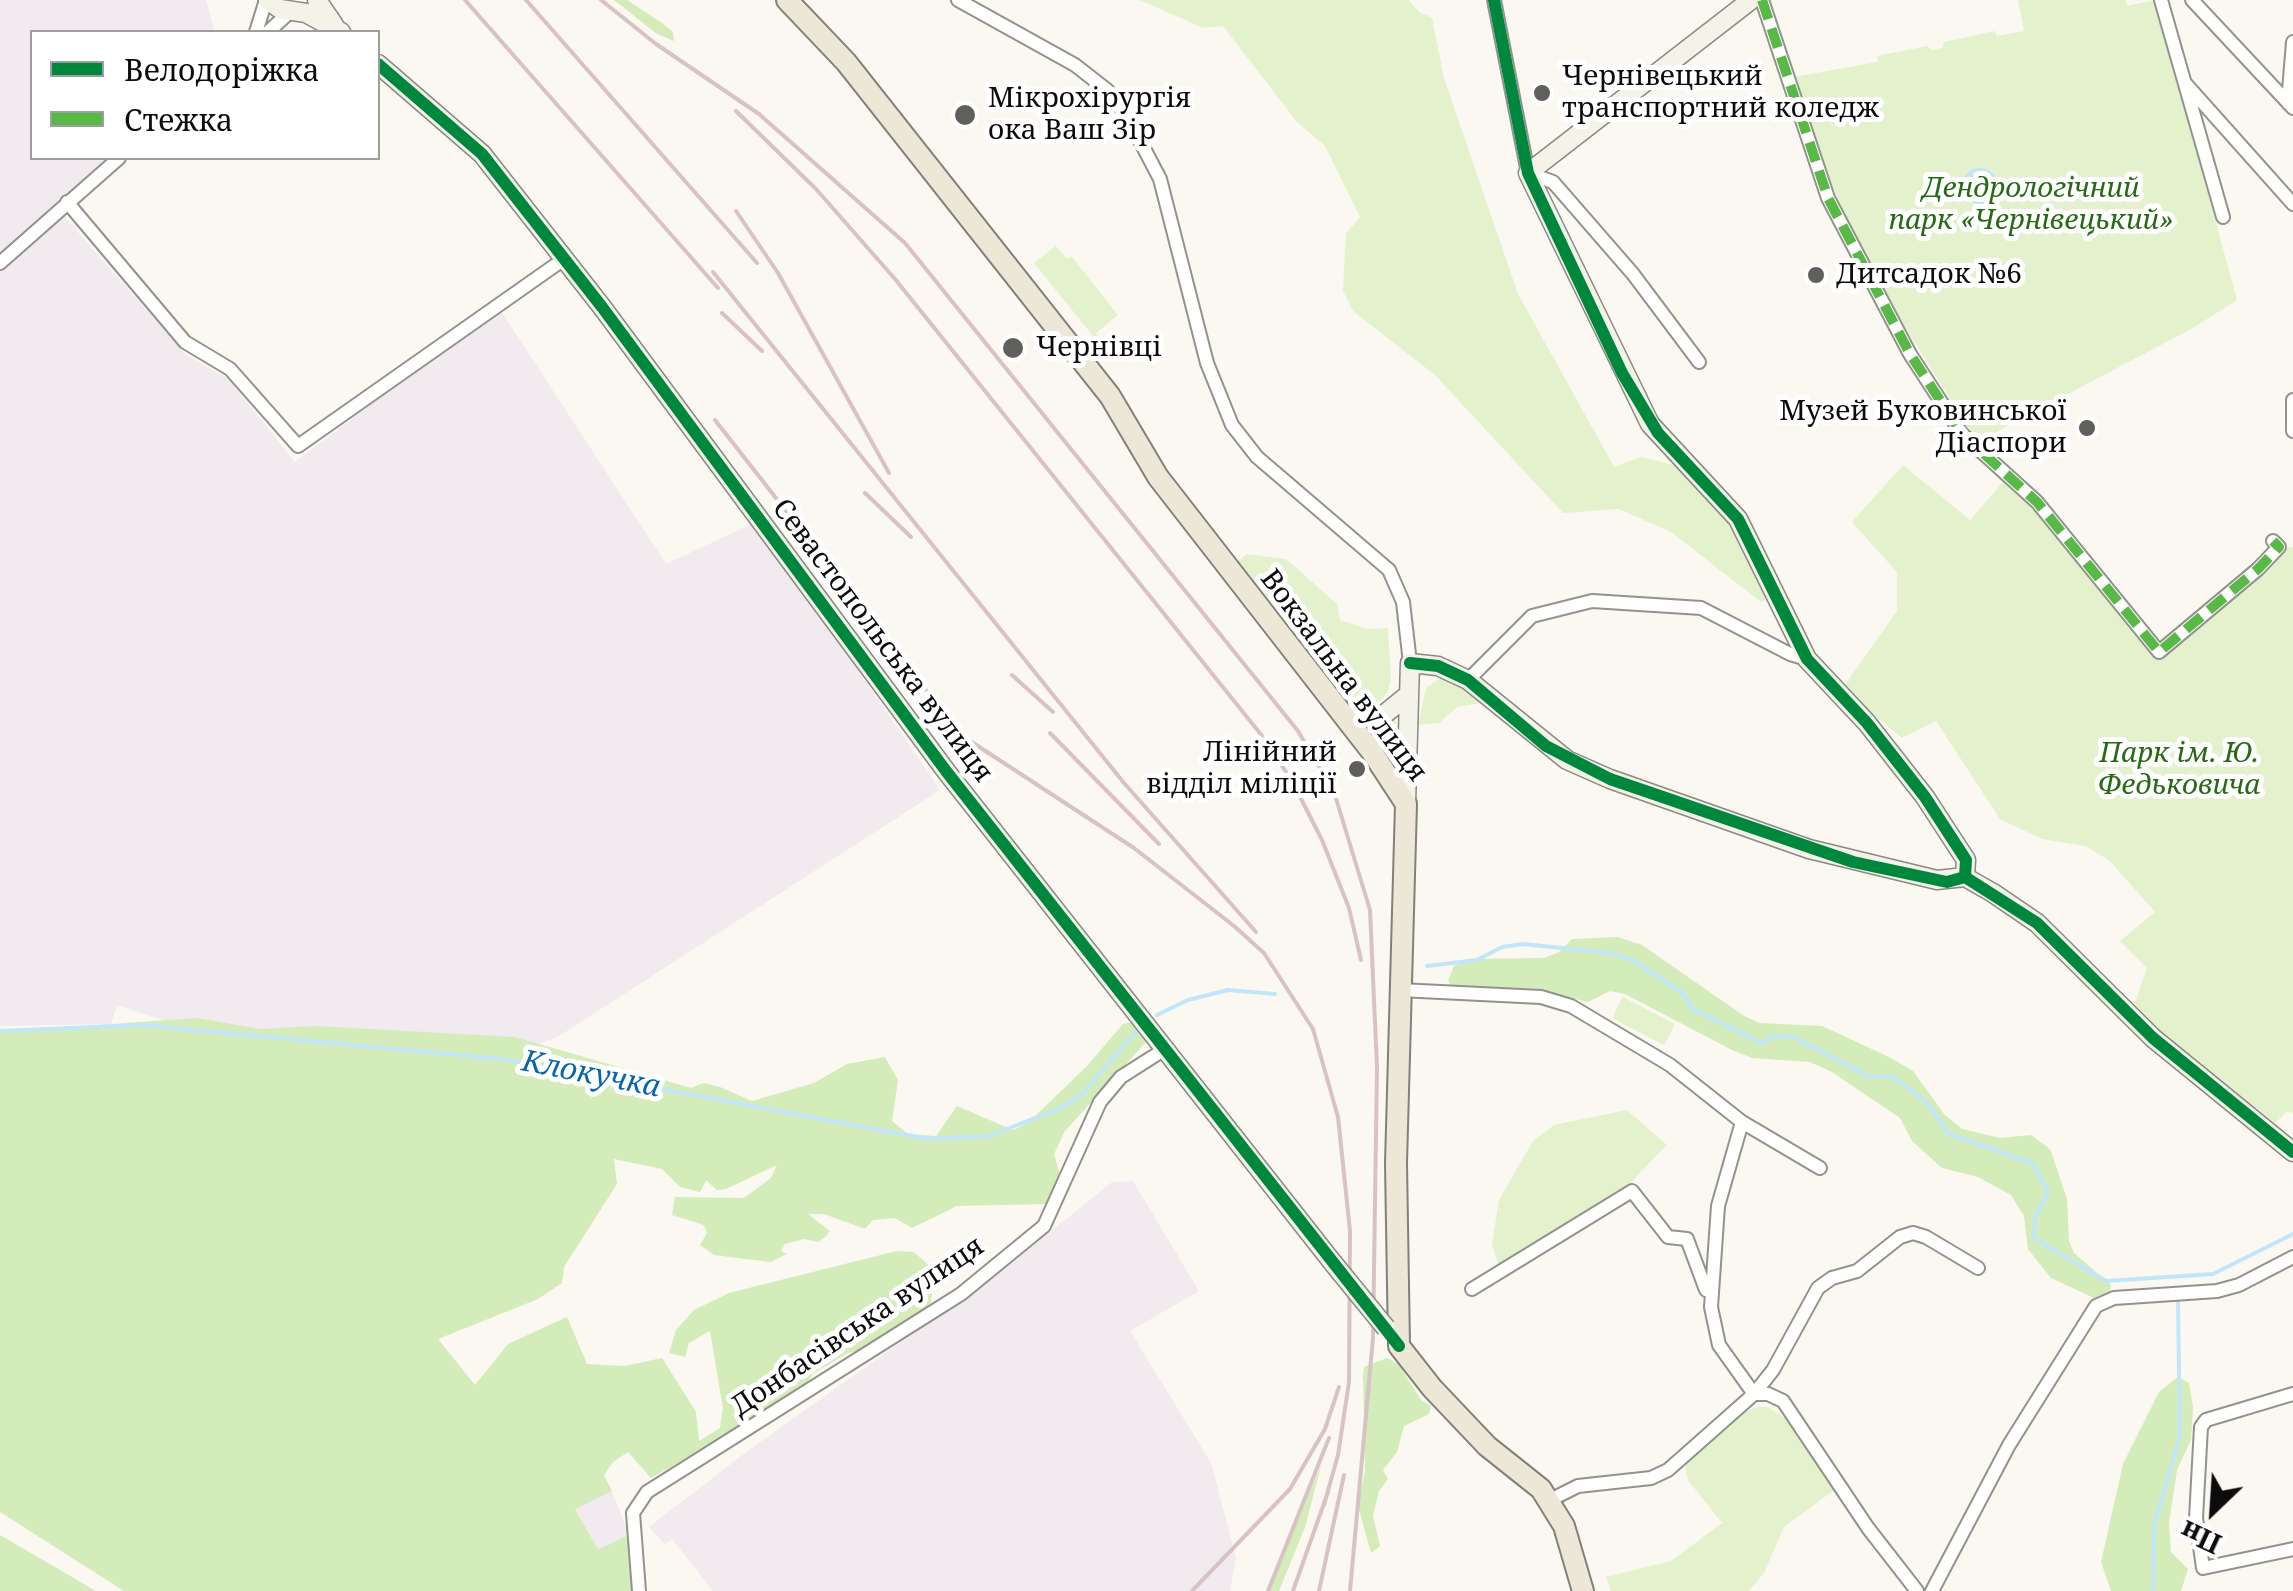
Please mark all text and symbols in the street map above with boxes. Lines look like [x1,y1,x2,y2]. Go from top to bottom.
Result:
legend [30,30,380,160]
text: Велодоріжка [124,49,320,90]
place label: Чернівецький транспортний коледж [1562,60,1879,126]
place label: Мікрохірургія ока Ваш Зір [988,82,1191,148]
marker: Чернівецький транспортний коледж [1531,82,1553,104]
text: Стежка [124,99,233,140]
marker: Мікрохірургія ока Ваш Зір [952,102,978,128]
park label: Дендрологічний парк «Чернівецький» [1888,172,2174,238]
place label: Дитсадок №6 [1836,258,2022,292]
marker: Дитсадок №6 [1805,264,1827,286]
place label: Чернівці [1036,331,1162,365]
marker: Чернівці [1000,335,1026,361]
place label: Музей Буковинської Діаспори [1779,395,2067,461]
marker: Музей Буковинської Діаспори [2076,417,2098,439]
street label: Севастопольська вулиця [765,493,999,789]
street label: Вокзальна вулиця [1252,563,1434,789]
place label: Лінійний відділ міліції [1146,736,1337,802]
park label: Парк ім. Ю. Федьковича [2098,737,2260,803]
marker: Лінійний відділ міліції [1346,758,1368,780]
water label: Клокучка [519,1044,663,1106]
street label: Донбасівська вулиця [725,1230,991,1424]
north arrow [2163,1461,2263,1561]
text: Пн [2174,1512,2227,1564]

